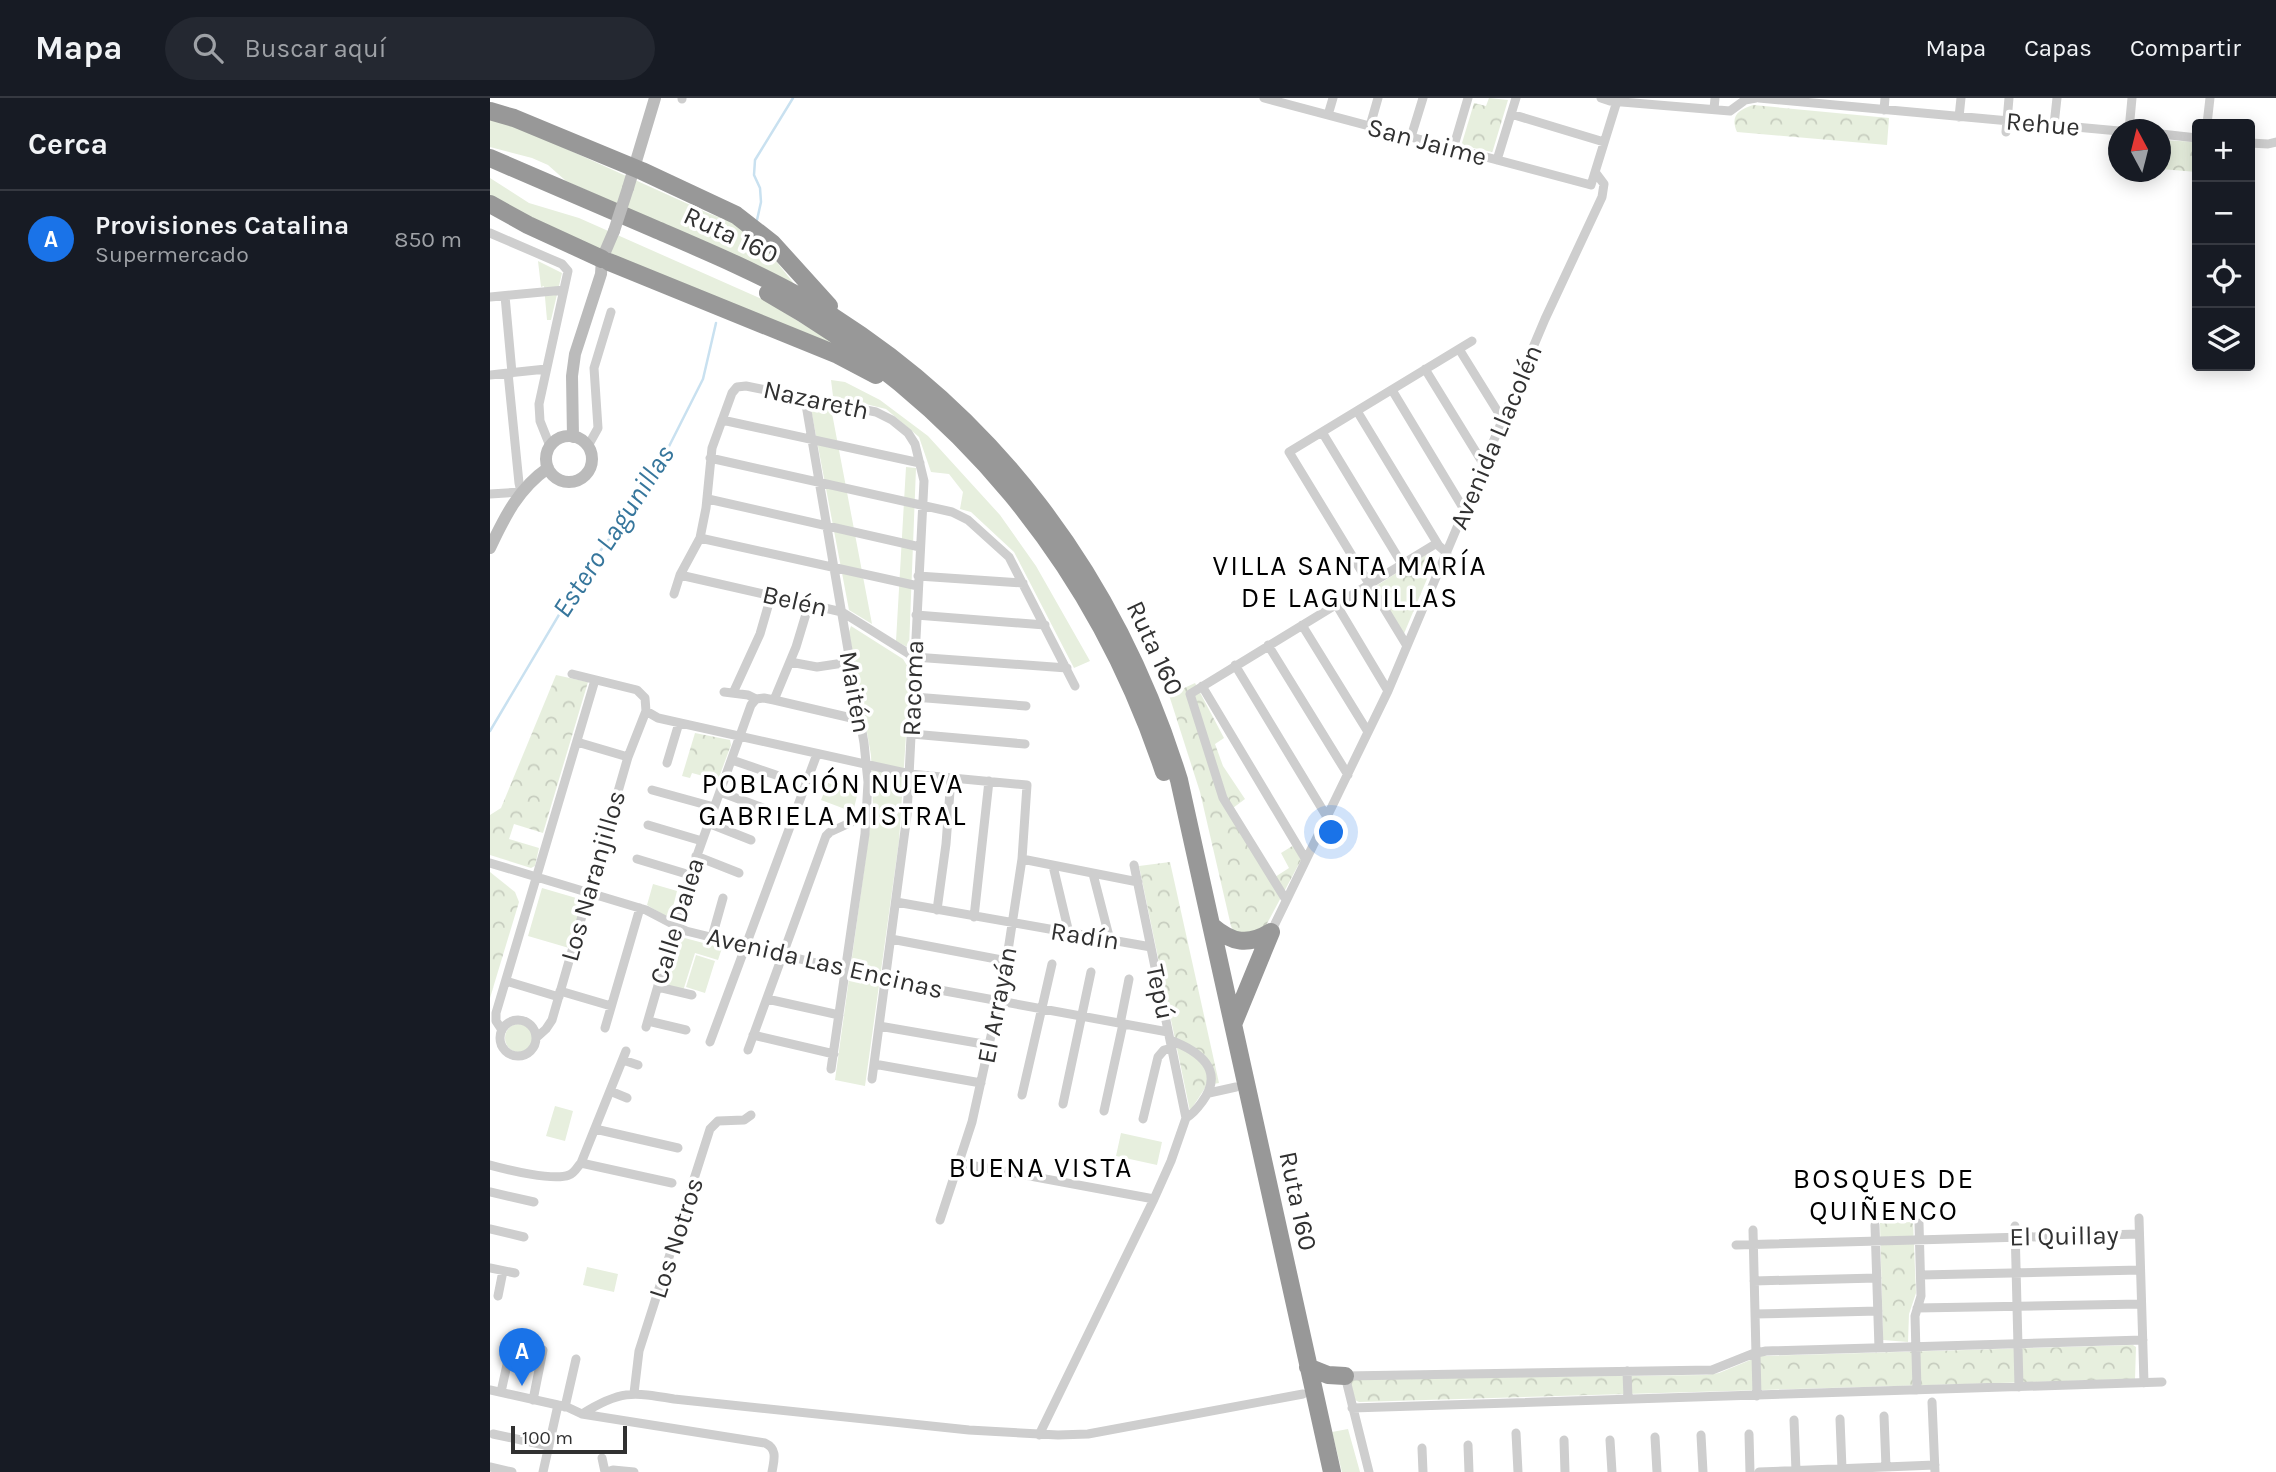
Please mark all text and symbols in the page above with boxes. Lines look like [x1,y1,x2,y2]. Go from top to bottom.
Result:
search box [165,17,655,80]
text: Mapa [35,29,123,67]
icon: search [189,29,227,67]
text: Buscar aquí [245,33,386,64]
text: Mapa [1925,34,1986,62]
text: Capas [2024,34,2092,62]
text: Compartir [2130,34,2241,62]
street label: Rehue [2005,105,2081,143]
street label: San Jaime [1364,111,1490,173]
north arrow [2108,119,2171,182]
map controls [2192,119,2255,371]
button: + [2192,119,2255,182]
text: Cerca [28,126,108,162]
button: − [2192,182,2255,245]
street label: Ruta 160 [679,200,783,270]
text: Provisiones Catalina [95,210,349,241]
text: A [44,226,58,253]
text: 850 m [394,226,462,253]
text: Supermercado [95,241,249,268]
button: locate [2192,245,2255,308]
button: layers [2192,308,2255,371]
street label: Avenida Llacolén [1443,340,1549,534]
street label: Nazareth [760,374,872,426]
water label: Estero Lagunillas [545,439,681,623]
district label: VILLA SANTA MARÍA DE LAGUNILLAS [1212,548,1488,614]
street label: Belén [759,578,831,624]
street label: Ruta 160 [1120,596,1190,700]
street label: Racoma [896,639,930,737]
street label: Maitén [833,648,877,736]
district label: POBLACIÓN NUEVA GABRIELA MISTRAL [699,767,967,832]
street label: Los Naranjillos [554,787,632,965]
your location [1314,815,1348,849]
street label: Calle Dalea [643,854,711,988]
street label: Radín [1048,915,1122,957]
street label: Avenida Las Encinas [704,921,946,1005]
street label: El Arrayán [971,944,1023,1066]
street label: Tepú [1139,962,1181,1022]
street label: Ruta 160 [1272,1148,1324,1254]
district label: BUENA VISTA [949,1151,1133,1184]
district label: BOSQUES DE QUIÑENCO [1793,1162,1975,1227]
street label: Los Notros [642,1174,710,1302]
street label: El Quillay [2009,1220,2119,1252]
pin: A [499,1328,545,1386]
scale bar [511,1423,626,1455]
text: 100 m [522,1427,573,1449]

